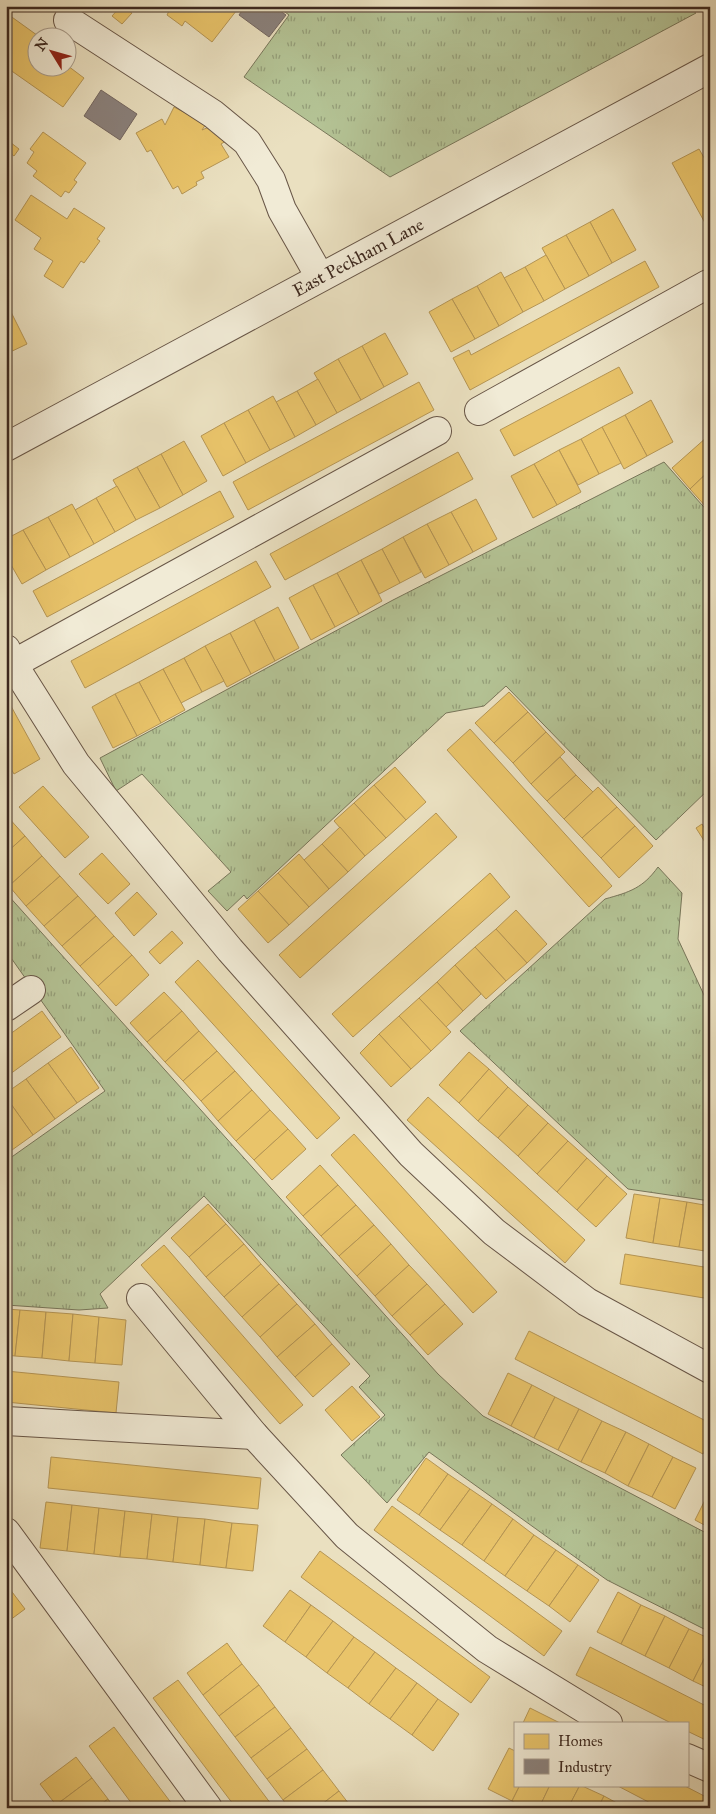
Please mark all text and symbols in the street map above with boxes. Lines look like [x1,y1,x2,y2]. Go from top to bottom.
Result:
north arrow [28,28,78,78]
text: N [32,35,52,54]
street label: East Peckham Lane [289,213,427,302]
legend [514,1722,688,1786]
text: Homes [558,1732,603,1750]
text: Industry [558,1758,612,1776]

